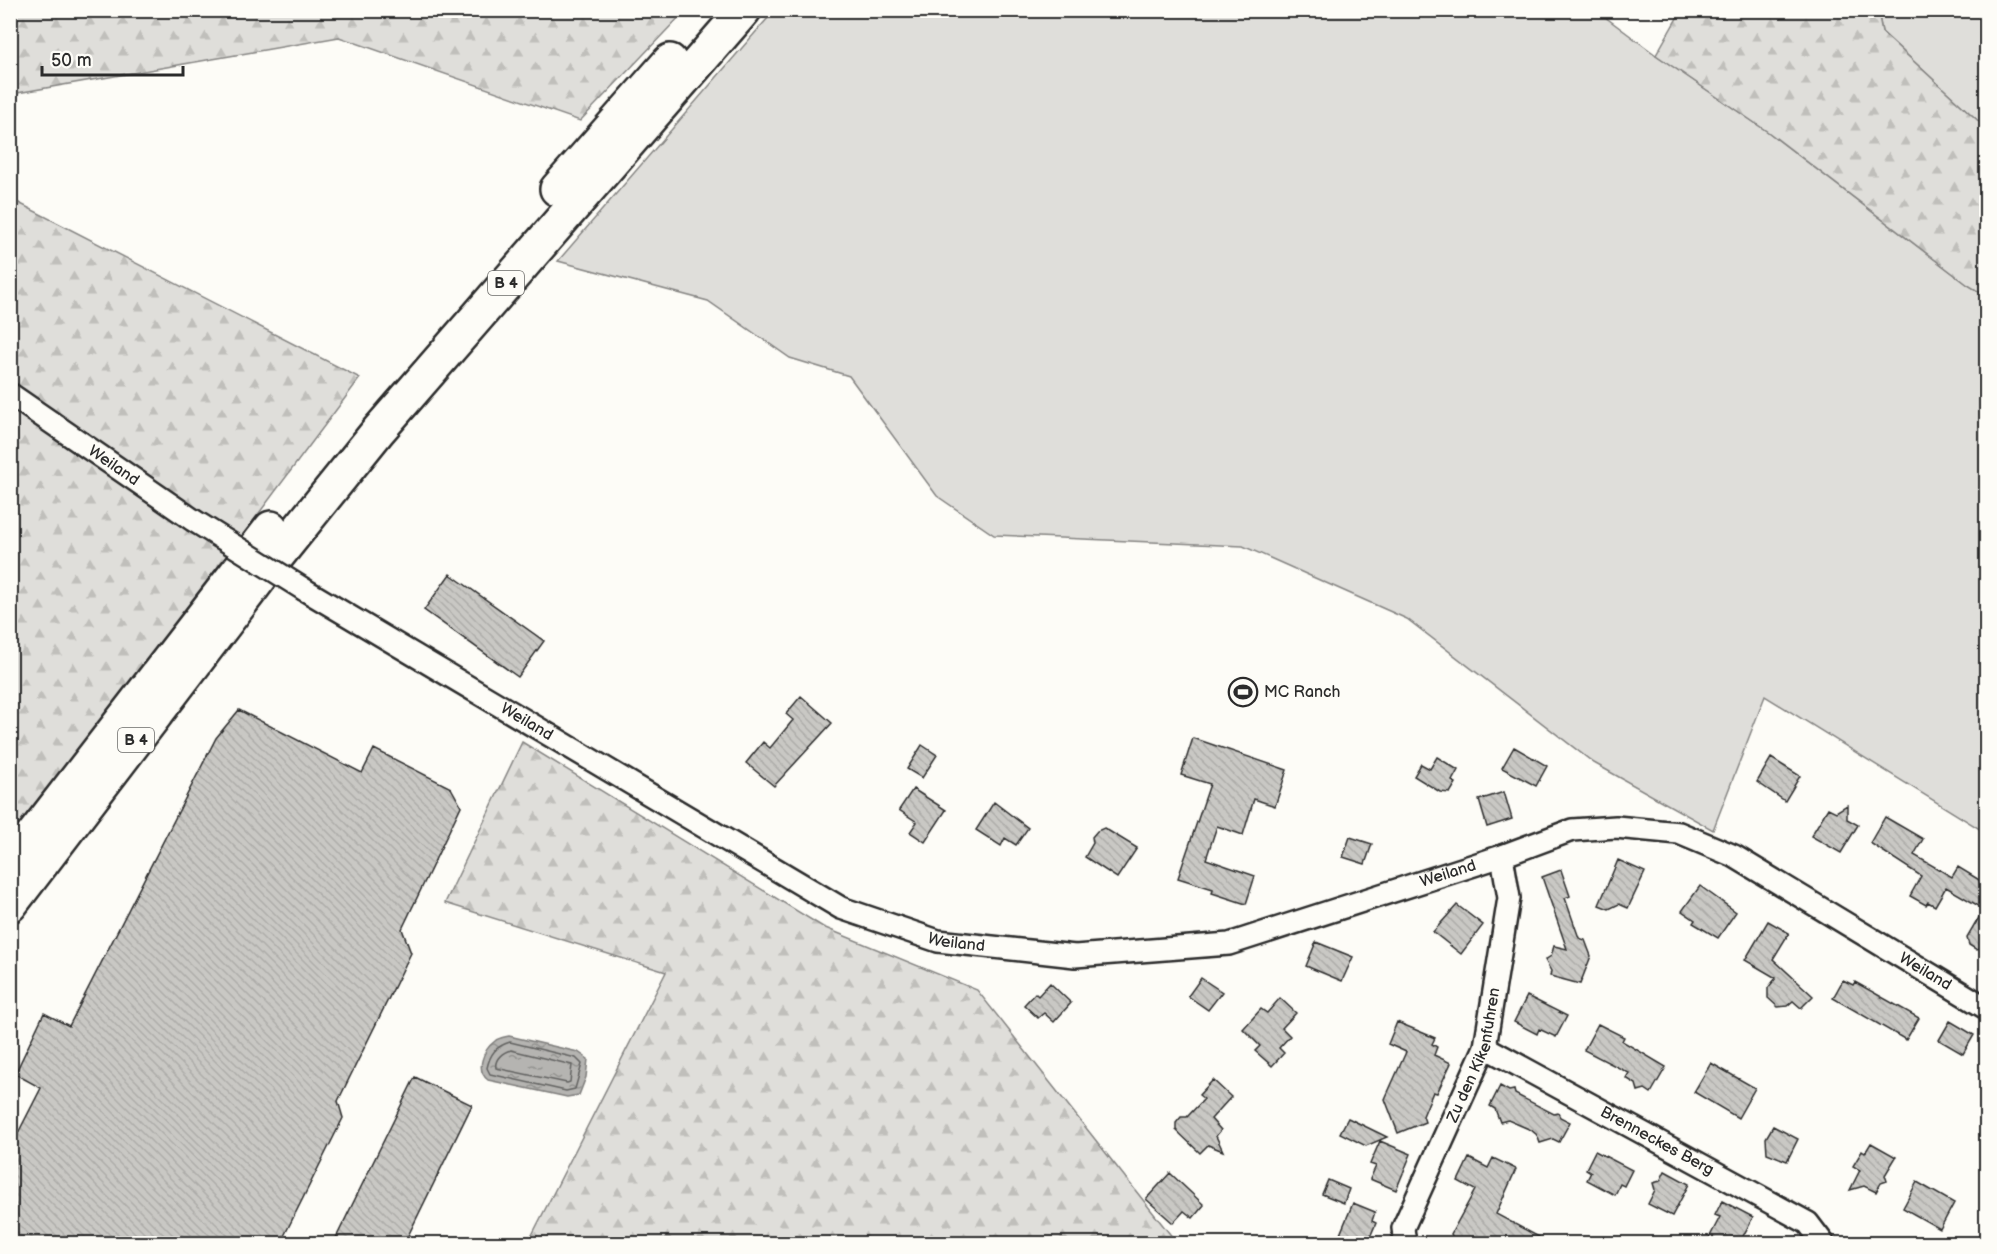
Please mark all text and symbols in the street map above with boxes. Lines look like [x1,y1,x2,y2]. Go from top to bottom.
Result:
scale bar [42,39,183,77]
text: 50 m [51,50,92,71]
road number: B 4 [488,271,524,295]
street label: Weiland [85,441,143,490]
sports icon: MC Ranch [1227,676,1259,708]
place label: MC Ranch [1264,683,1340,702]
street label: Weiland [497,699,557,745]
road number: B 4 [118,728,154,752]
street label: Weiland [1418,856,1478,891]
street label: Weiland [925,929,986,956]
street label: Weiland [1896,948,1955,994]
street label: Zu den Kikenfuhren [1442,986,1504,1126]
street label: Brenneckes Berg [1597,1102,1717,1179]

